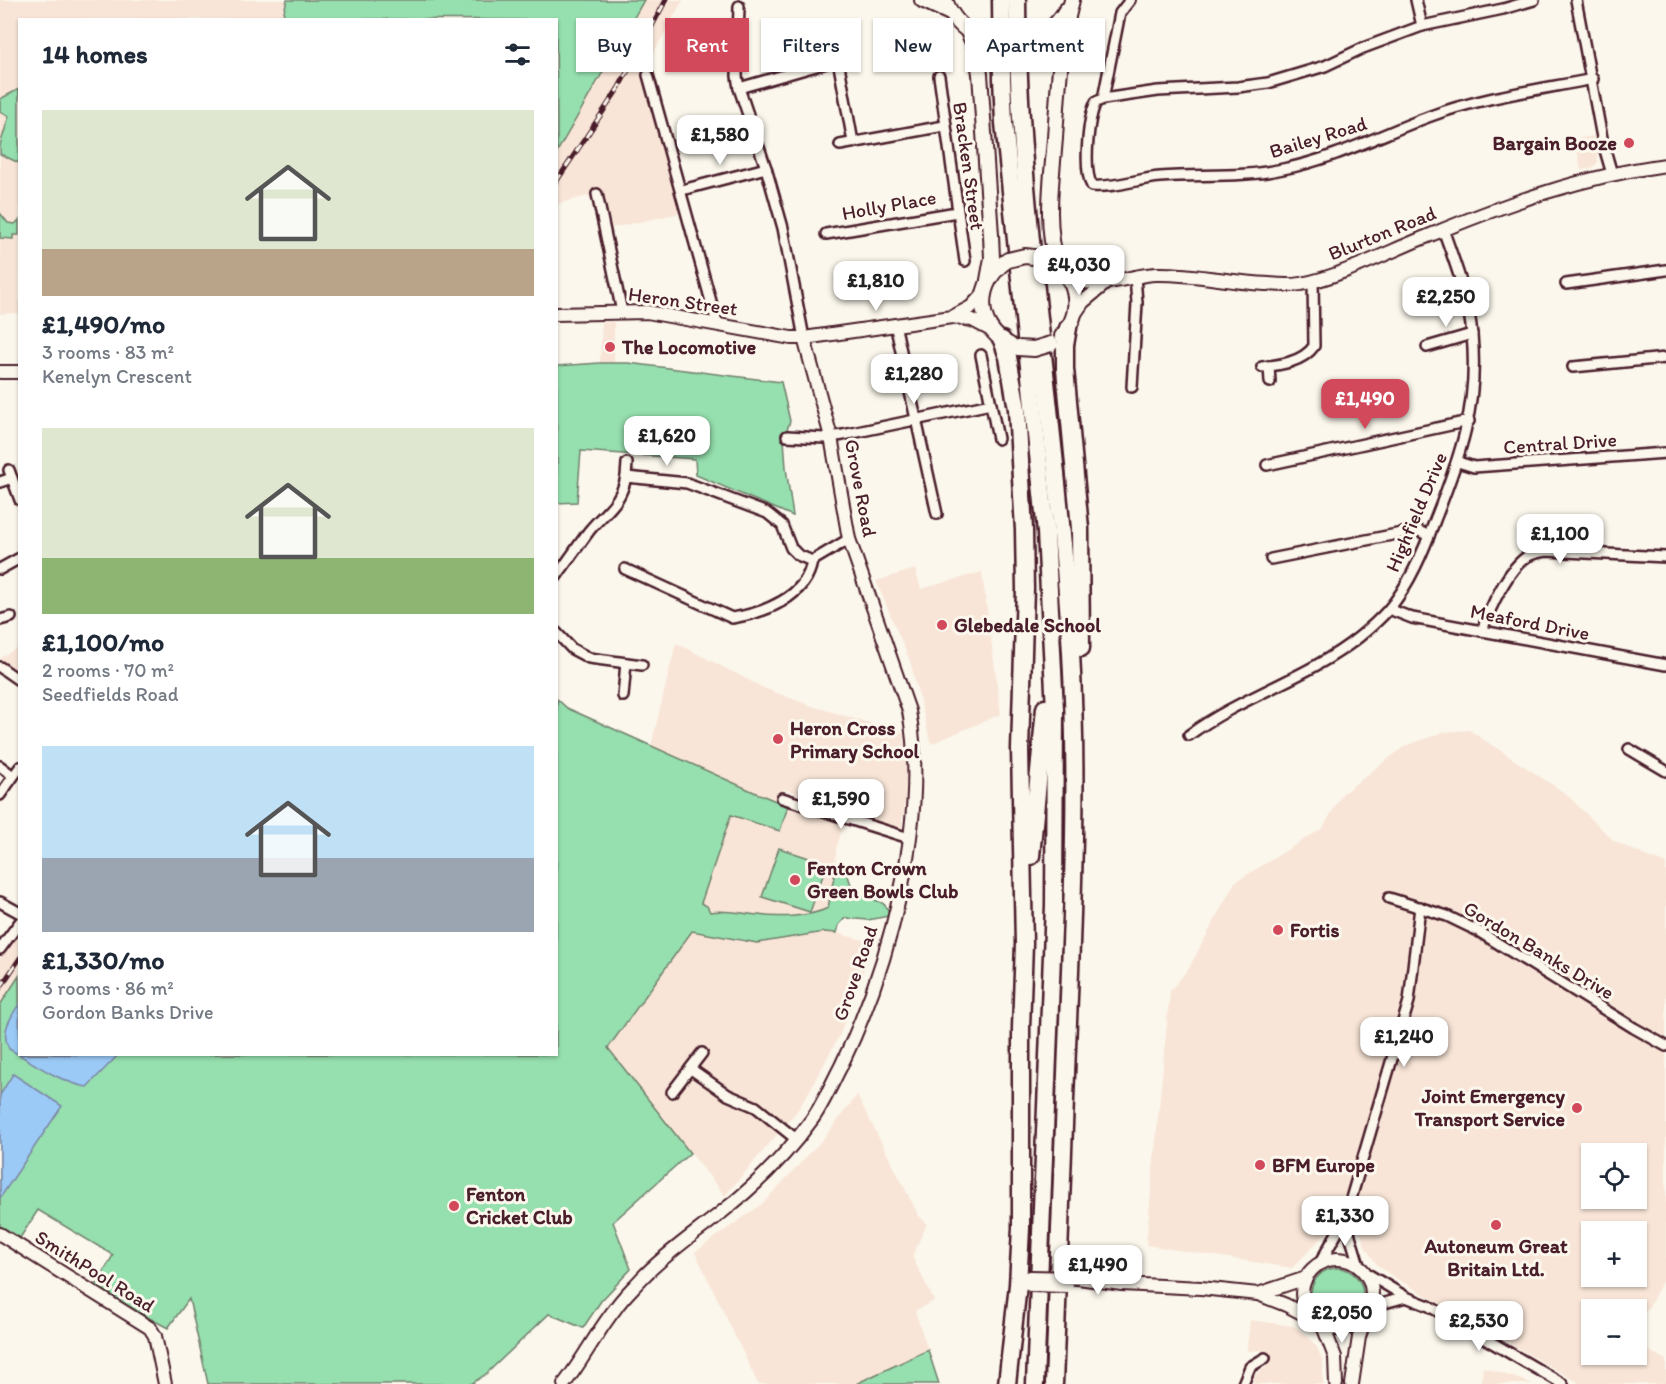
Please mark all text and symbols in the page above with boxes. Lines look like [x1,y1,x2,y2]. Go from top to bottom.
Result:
chip: Buy [576,18,653,72]
chip: Rent [665,18,749,72]
chip: Filters [761,18,861,72]
chip: New [873,18,953,72]
chip: Apartment [965,18,1105,72]
text: 14 homes [42,38,148,70]
icon: filters [501,38,534,71]
street label: Bracken Street [948,100,990,232]
street label: Bailey Road [1266,111,1370,163]
pin: £1,580 [671,115,769,166]
text: £1,580 [691,122,749,146]
place label: Bargain Booze [1493,131,1617,156]
marker: Bargain Booze [1622,136,1636,150]
icon: home [234,149,342,257]
street label: Holly Place [840,185,938,225]
street label: Blurton Road [1325,200,1440,265]
pin: £4,030 [1030,245,1128,296]
text: £4,030 [1048,252,1111,276]
pin: £1,810 [827,261,925,312]
text: £1,810 [847,268,905,292]
pin: £2,250 [1397,277,1495,328]
street label: Heron Street [627,281,740,321]
text: £2,250 [1416,284,1476,308]
text: £1,490/mo [42,308,165,340]
place label: The Locomotive [621,335,756,359]
text: 3 rooms · 83 m² [42,340,174,364]
marker: The Locomotive [603,340,617,354]
pin: £1,280 [865,354,963,405]
text: £1,280 [885,361,943,385]
text: Kenelyn Crescent [42,364,192,388]
pin: £1,490 [1316,379,1414,430]
text: £1,490 [1335,386,1395,410]
pin: £1,620 [618,416,716,467]
text: £1,620 [638,423,696,447]
street label: Central Drive [1502,427,1618,459]
street label: Grove Road [840,437,882,539]
street label: Highfield Drive [1380,449,1452,575]
icon: home [234,467,342,575]
pin: £1,100 [1511,514,1609,565]
text: £1,100 [1531,521,1589,545]
street label: Meaford Drive [1468,599,1592,645]
place label: Glebedale School [954,613,1101,637]
marker: Glebedale School [935,618,949,632]
text: £1,100/mo [42,626,164,658]
text: 2 rooms · 70 m² [42,658,174,682]
text: Seedfields Road [42,682,178,706]
place label: Heron Cross Primary School [790,716,920,764]
marker: Heron Cross Primary School [771,732,785,746]
pin: £1,590 [792,779,890,830]
icon: home [234,785,342,893]
text: £1,590 [812,786,870,810]
place label: Fenton Crown Green Bowls Club [807,856,958,903]
marker: Fenton Crown Green Bowls Club [788,873,802,887]
street label: Gordon Banks Drive [1459,896,1619,1004]
place label: Fortis [1290,918,1339,942]
street label: Grove Road [828,922,883,1024]
marker: Fortis [1271,923,1285,937]
text: £1,330/mo [42,944,165,976]
text: 3 rooms · 86 m² [42,976,174,1000]
text: Gordon Banks Drive [42,1000,213,1024]
pin: £1,240 [1355,1017,1453,1068]
text: £1,240 [1374,1024,1434,1048]
place label: Joint Emergency Transport Service [1414,1084,1566,1132]
marker: Joint Emergency Transport Service [1570,1101,1584,1115]
map controls [1581,1143,1647,1365]
button: locate [1581,1143,1647,1209]
place label: BFM Europe [1272,1153,1375,1178]
marker: BFM Europe [1253,1158,1267,1172]
place label: Fenton Cricket Club [466,1182,573,1229]
pin: £1,330 [1296,1196,1394,1247]
marker: Fenton Cricket Club [447,1199,461,1213]
text: £1,330 [1316,1203,1374,1227]
marker: Autoneum Great Britain Ltd. [1489,1218,1503,1232]
button: + [1581,1221,1647,1287]
street label: SmithPool Road [31,1225,159,1317]
place label: Autoneum Great Britain Ltd. [1423,1234,1568,1281]
pin: £1,490 [1049,1245,1147,1296]
text: £1,490 [1068,1252,1128,1276]
pin: £2,050 [1293,1293,1391,1344]
button: − [1581,1299,1647,1365]
text: £2,050 [1311,1300,1373,1324]
pin: £2,530 [1430,1301,1528,1352]
text: £2,530 [1449,1308,1509,1332]

